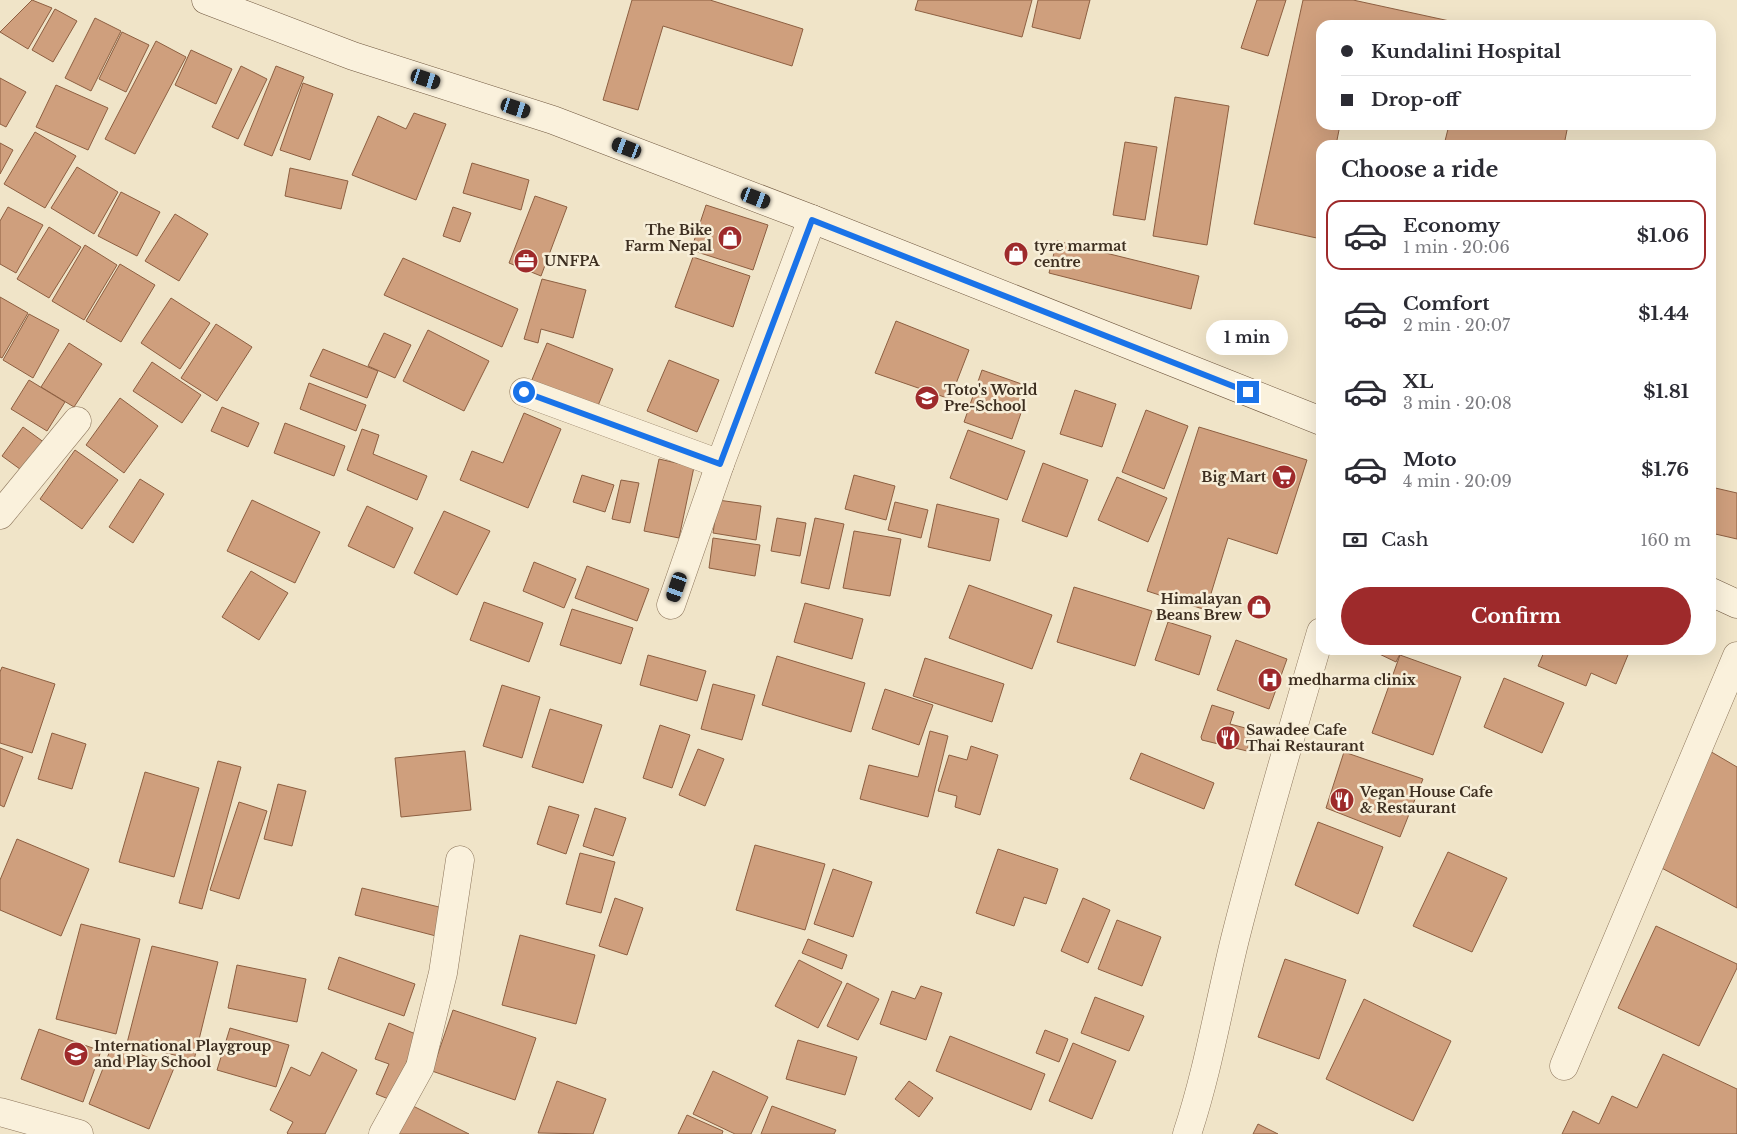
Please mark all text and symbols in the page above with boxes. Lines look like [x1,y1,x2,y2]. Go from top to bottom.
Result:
text: Kundalini Hospital [1371,40,1561,63]
car [409,67,442,91]
text: Drop-off [1371,88,1460,111]
car [499,96,532,120]
car [610,136,643,160]
text: Choose a ride [1341,156,1498,183]
car [739,186,772,210]
icon: car [1343,213,1388,258]
text: Economy [1403,214,1500,237]
place label: The Bike Farm Nepal [625,221,712,255]
text: $1.06 [1637,224,1689,247]
shop icon: The Bike Farm Nepal [717,225,743,251]
place label: tyre marmat centre [1034,237,1127,271]
text: 1 min · 20:06 [1403,237,1510,257]
shop icon: tyre marmat centre [1003,241,1029,267]
office icon: UNFPA [513,248,539,274]
place label: UNFPA [544,252,600,270]
icon: car [1343,291,1388,336]
text: Comfort [1403,292,1490,315]
text: $1.44 [1638,302,1689,325]
text: 2 min · 20:07 [1403,315,1510,335]
callout: 1 min [1207,320,1289,354]
text: 1 min [1224,327,1270,347]
icon: car [1343,369,1388,414]
text: XL [1403,370,1433,393]
text: $1.81 [1643,380,1689,403]
route start [513,381,535,403]
place label: Toto's World Pre-School [944,381,1038,415]
route end [1237,381,1259,403]
school or university icon: Toto's World Pre-School [914,385,940,411]
text: 3 min · 20:08 [1403,393,1512,413]
icon: car [1343,447,1388,492]
text: Moto [1403,448,1457,471]
text: $1.76 [1641,458,1689,481]
supermarket icon: Big Mart [1271,464,1297,490]
place label: Big Mart [1201,468,1267,486]
text: 4 min · 20:09 [1403,471,1512,491]
icon: cash [1341,526,1369,554]
text: Cash [1381,528,1428,551]
text: 160 m [1640,530,1691,550]
car [665,570,688,604]
button: Confirm [1341,587,1691,645]
place label: Himalayan Beans Brew [1156,590,1243,624]
shop icon: Himalayan Beans Brew [1246,594,1272,620]
hospital icon: medharma clinix [1257,667,1283,693]
place label: medharma clinix [1288,671,1417,689]
place label: Sawadee Cafe Thai Restaurant [1246,721,1365,755]
restaurant icon: Sawadee Cafe Thai Restaurant [1215,725,1241,751]
place label: Vegan House Cafe & Restaurant [1359,783,1493,817]
restaurant icon: Vegan House Cafe & Restaurant [1329,787,1355,813]
place label: International Playgroup and Play School [94,1037,272,1071]
school or university icon: International Playgroup and Play School [63,1041,89,1067]

